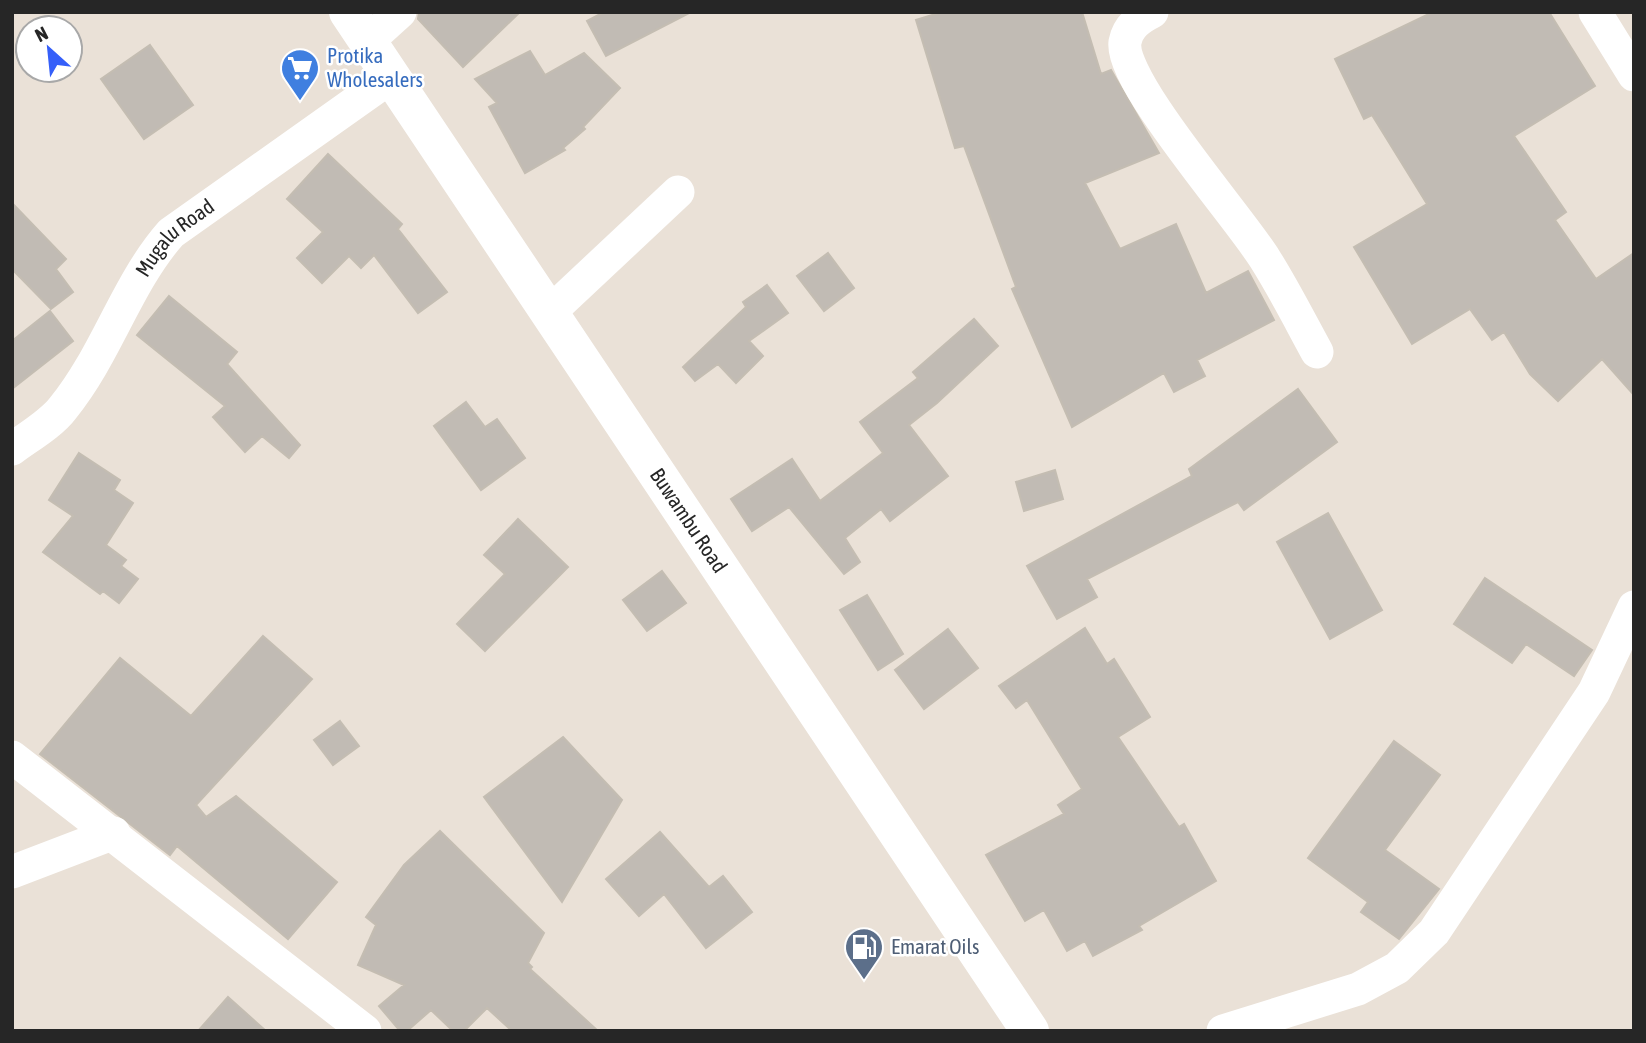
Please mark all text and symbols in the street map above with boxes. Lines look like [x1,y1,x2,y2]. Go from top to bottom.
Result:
north arrow [14,14,84,84]
text: N [31,22,51,46]
place label: Protika Wholesalers [327,43,423,91]
supermarket icon: Protika Wholesalers [279,47,321,102]
street label: Mugalu Road [130,194,218,281]
street label: Buwambu Road [646,463,733,577]
fuel station icon: Emarat Oils [843,926,885,981]
place label: Emarat Oils [891,934,979,958]

